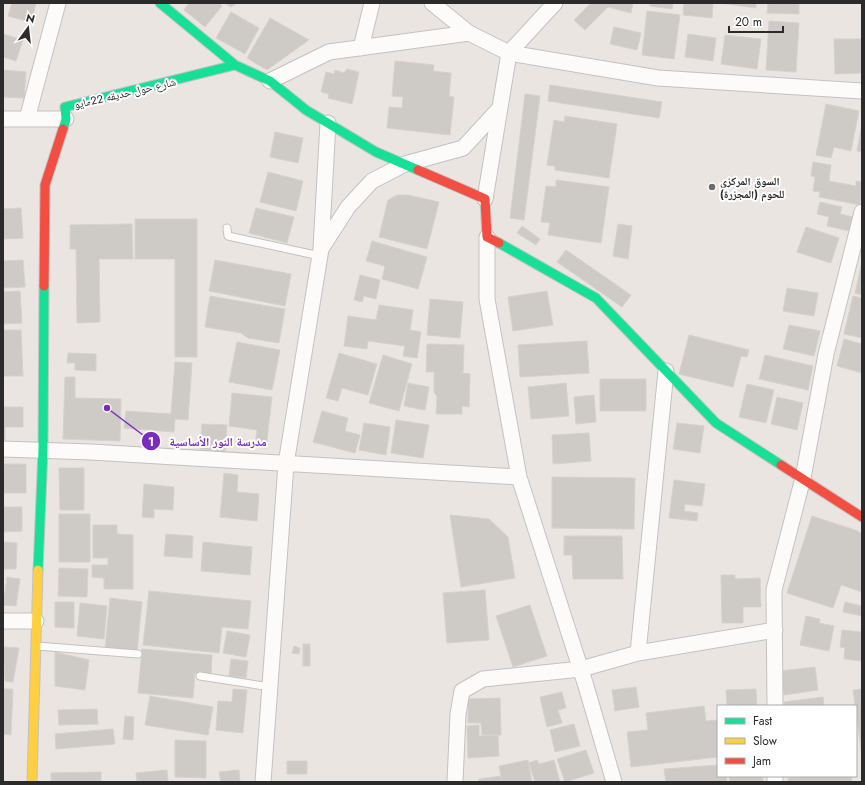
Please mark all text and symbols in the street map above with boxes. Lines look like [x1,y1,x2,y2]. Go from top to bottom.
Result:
north arrow [8,8,48,48]
scale bar [729,8,783,34]
text: N [24,9,37,27]
text: 20 m [735,13,762,31]
street label: شارع حول حديقه 22مايو [73,74,177,112]
place label: السوق المركزي للحوم (المجزرة) [720,173,784,202]
marker: السوق المركزي للحوم (المجزرة) [707,182,717,192]
callout: مدرسة النور الأساسية [141,429,274,453]
text: 1 [148,433,154,451]
text: مدرسة النور الأساسية [169,433,267,451]
legend [717,705,857,777]
text: Fast [753,712,772,730]
text: Slow [753,732,778,750]
text: Jam [751,752,771,770]

